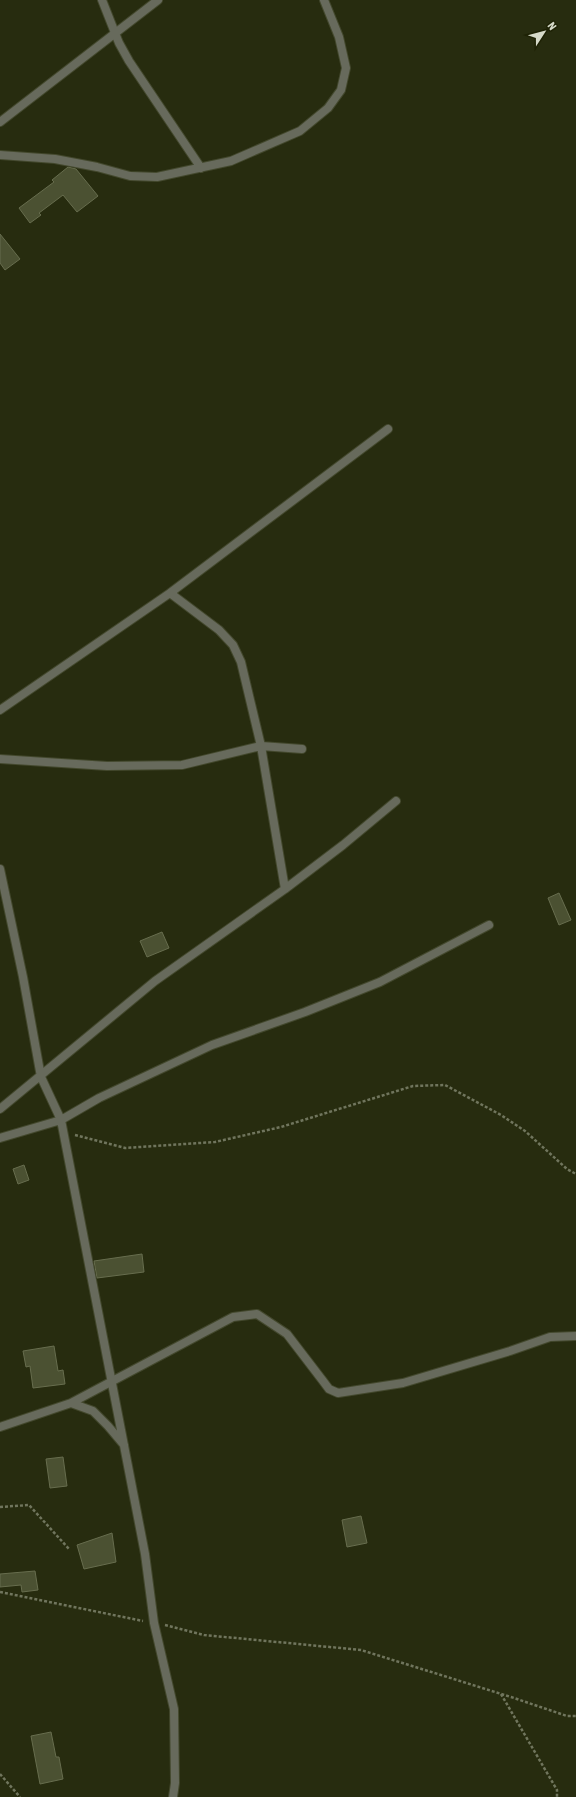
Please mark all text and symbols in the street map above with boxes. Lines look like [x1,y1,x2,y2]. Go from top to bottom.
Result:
north arrow [524,12,564,52]
text: N [545,20,559,32]

